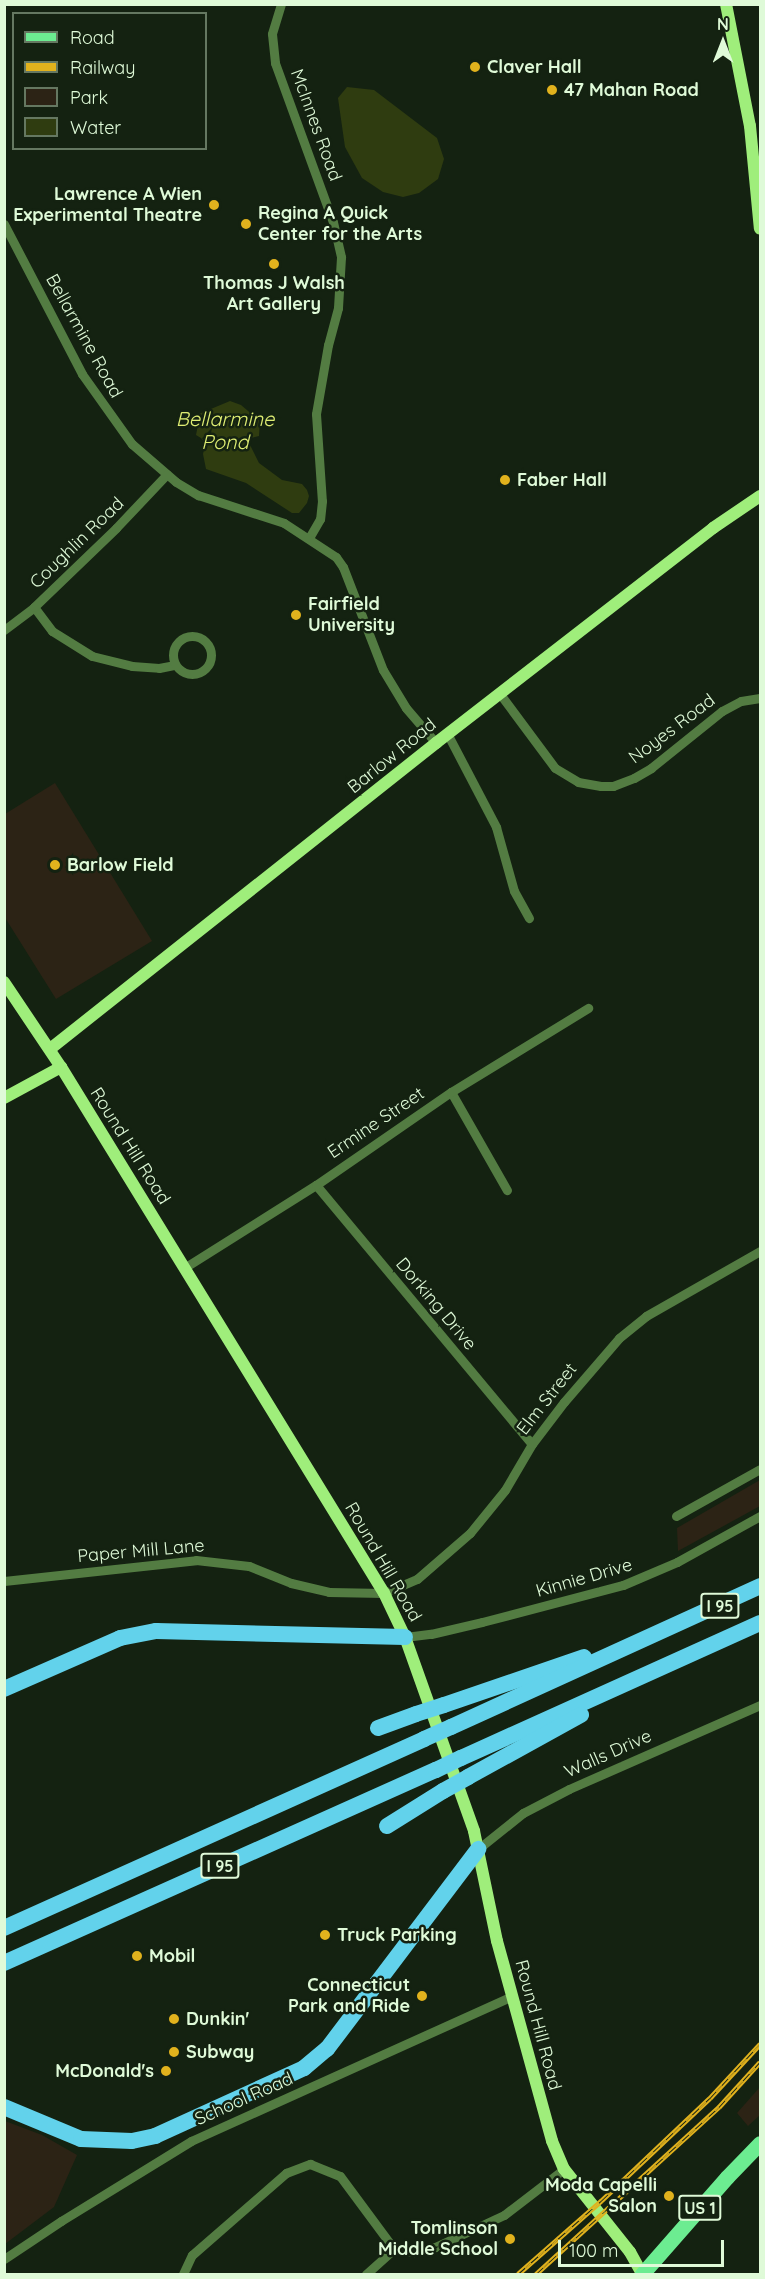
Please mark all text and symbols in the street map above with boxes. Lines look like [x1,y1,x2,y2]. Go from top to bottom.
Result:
legend [12,12,207,150]
north arrow [693,12,753,72]
text: N [717,14,729,34]
text: Road [70,26,115,49]
text: Railway [70,56,136,79]
place label: Claver Hall [487,56,582,78]
marker: Claver Hall [468,60,482,74]
street label: McInnes Road [286,66,346,184]
place label: 47 Mahan Road [564,79,699,101]
marker: 47 Mahan Road [545,83,559,97]
text: Park [70,86,108,109]
text: Water [70,116,121,139]
place label: Lawrence A Wien Experimental Theatre [13,184,202,226]
marker: Lawrence A Wien Experimental Theatre [207,198,221,212]
place label: Regina A Quick Center for the Arts [258,203,422,246]
marker: Regina A Quick Center for the Arts [239,217,253,231]
marker: Thomas J Walsh Art Gallery [267,257,281,271]
street label: Bellarmine Road [41,270,127,402]
place label: Thomas J Walsh Art Gallery [203,273,345,316]
water label: Bellarmine Pond [176,406,274,453]
place label: Faber Hall [517,469,607,491]
marker: Faber Hall [498,473,512,487]
street label: Coughlin Road [26,493,128,593]
place label: Fairfield University [308,594,395,636]
marker: Fairfield University [289,608,303,622]
street label: Noyes Road [625,690,719,768]
street label: Barlow Road [343,714,441,798]
place label: Barlow Field [67,854,174,876]
marker: Barlow Field [48,858,62,872]
street label: Round Hill Road [85,1083,175,1209]
street label: Ermine Street [323,1083,429,1163]
street label: Dorking Drive [391,1253,481,1355]
street label: Elm Street [512,1359,582,1439]
street label: Round Hill Road [340,1499,426,1625]
street label: Paper Mill Lane [77,1535,205,1567]
street label: Kinnie Drive [533,1554,635,1602]
road number: I 95 [699,1593,741,1619]
street label: Walls Drive [561,1725,655,1783]
road number: I 95 [199,1853,241,1879]
place label: Truck Parking [337,1924,457,1946]
marker: Truck Parking [318,1928,332,1942]
place label: Mobil [149,1945,195,1967]
marker: Mobil [130,1949,144,1963]
street label: Round Hill Road [510,1958,566,2092]
place label: Connecticut Park and Ride [288,1975,410,2018]
marker: Connecticut Park and Ride [415,1989,429,2003]
place label: Dunkin' [186,2008,249,2030]
marker: Dunkin' [167,2012,181,2026]
place label: Subway [186,2041,254,2063]
marker: Subway [167,2045,181,2059]
place label: McDonald's [55,2060,154,2082]
marker: McDonald's [159,2064,173,2078]
street label: School Road [192,2068,296,2130]
place label: Moda Capelli Salon [545,2175,657,2218]
marker: Moda Capelli Salon [662,2189,676,2203]
road number: US 1 [678,2195,722,2221]
place label: Tomlinson Middle School [378,2218,498,2260]
scale bar [561,2228,728,2266]
marker: Tomlinson Middle School [503,2232,517,2246]
text: 100 m [569,2239,618,2262]

